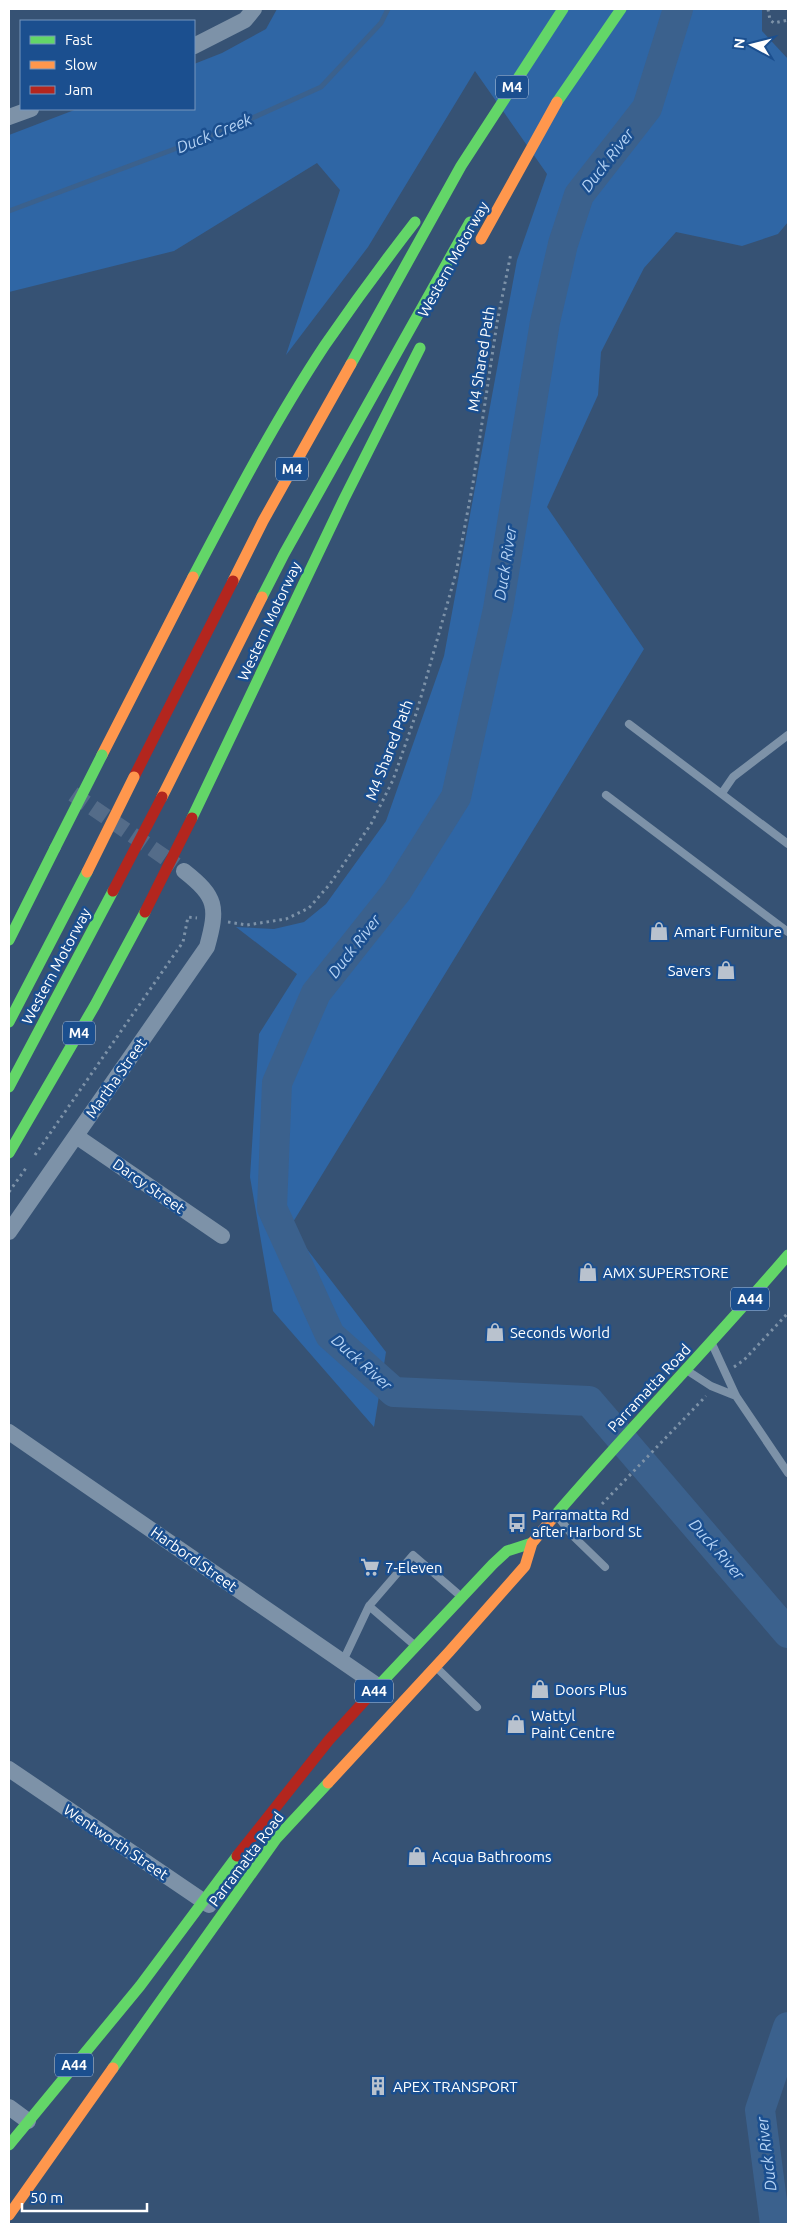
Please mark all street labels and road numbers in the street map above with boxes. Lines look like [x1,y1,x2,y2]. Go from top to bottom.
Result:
road number: M4 [496,75,528,98]
street label: Western Motorway [414,198,492,320]
street label: M4 Shared Path [464,305,498,413]
road number: M4 [276,458,308,480]
street label: Western Motorway [234,559,304,683]
street label: M4 Shared Path [362,697,416,803]
street label: Western Motorway [18,905,94,1027]
road number: M4 [63,1021,95,1044]
street label: Martha Street [82,1035,150,1121]
street label: Darcy Street [110,1155,188,1217]
road number: A44 [731,1288,769,1310]
street label: Parramatta Road [604,1341,694,1435]
street label: Harbord Street [148,1523,240,1595]
road number: A44 [355,1680,393,1702]
street label: Wentworth Street [61,1801,172,1883]
street label: Parramatta Road [205,1808,287,1910]
road number: A44 [55,2054,93,2076]

